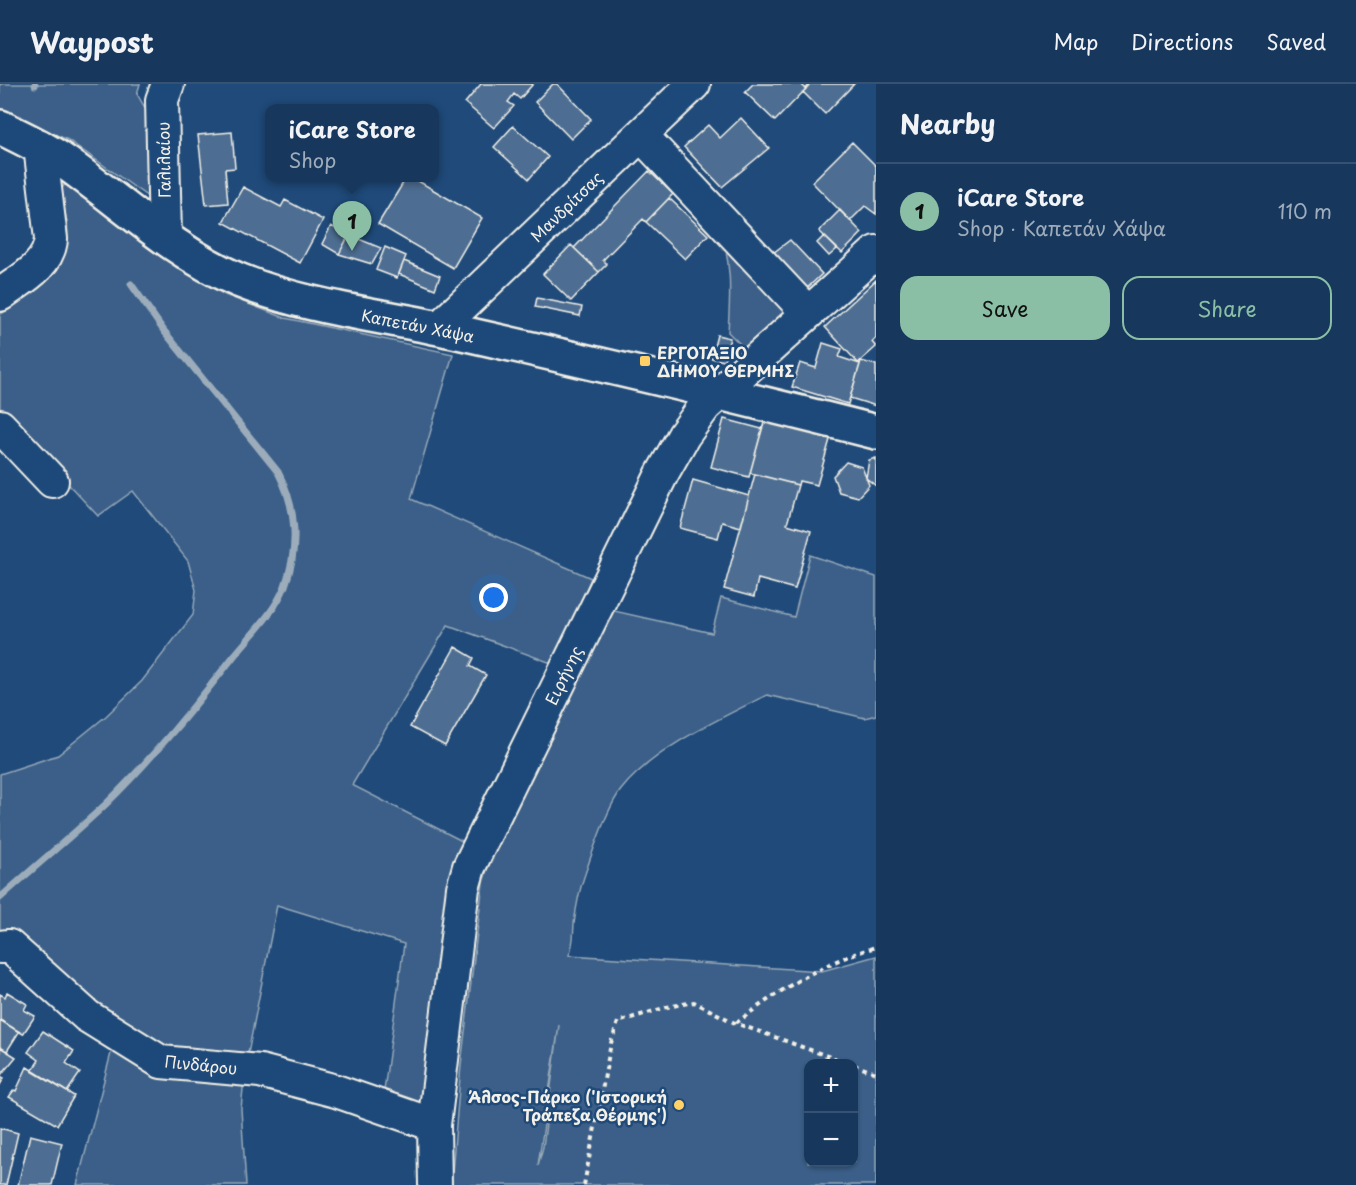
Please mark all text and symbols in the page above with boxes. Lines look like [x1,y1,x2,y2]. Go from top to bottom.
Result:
text: Waypost [30,20,154,63]
text: Map [1053,25,1098,57]
text: Directions [1131,25,1233,57]
text: Saved [1266,25,1326,57]
popup [265,104,439,182]
text: Nearby [900,104,995,143]
text: iCare Store [288,112,416,145]
street label: Γαλιλαίου [150,122,176,198]
text: Shop [288,145,336,175]
street label: Μανδρίτσας [524,165,608,247]
text: iCare Store [957,180,1084,213]
text: 1 [915,196,924,226]
text: 110 m [1278,196,1332,226]
pin: 1 [332,202,372,251]
text: Shop · Καπετάν Χάψα [957,213,1166,243]
button: Save [900,276,1110,340]
button: Share [1122,276,1332,340]
street label: Καπετάν Χάψα [359,302,477,348]
place label: ΕΡΓΟΤΑΞΙΟ ΔΗΜΟΥ ΘΕΡΜΗΣ [657,340,794,382]
marker: ΕΡΓΟΤΑΞΙΟ ΔΗΜΟΥ ΘΕΡΜΗΣ [638,354,652,368]
your location [479,583,508,612]
street label: Ειρήνης [538,641,588,709]
street label: Πινδάρου [163,1048,239,1080]
map controls [804,1059,858,1167]
button: + [804,1059,858,1113]
place label: Άλσος-Πάρκο ('Ιστορική Τράπεζα Θέρμης') [468,1084,667,1126]
marker: Άλσος-Πάρκο ('Ιστορική Τράπεζα Θέρμης') [672,1098,686,1112]
button: − [804,1113,858,1167]

